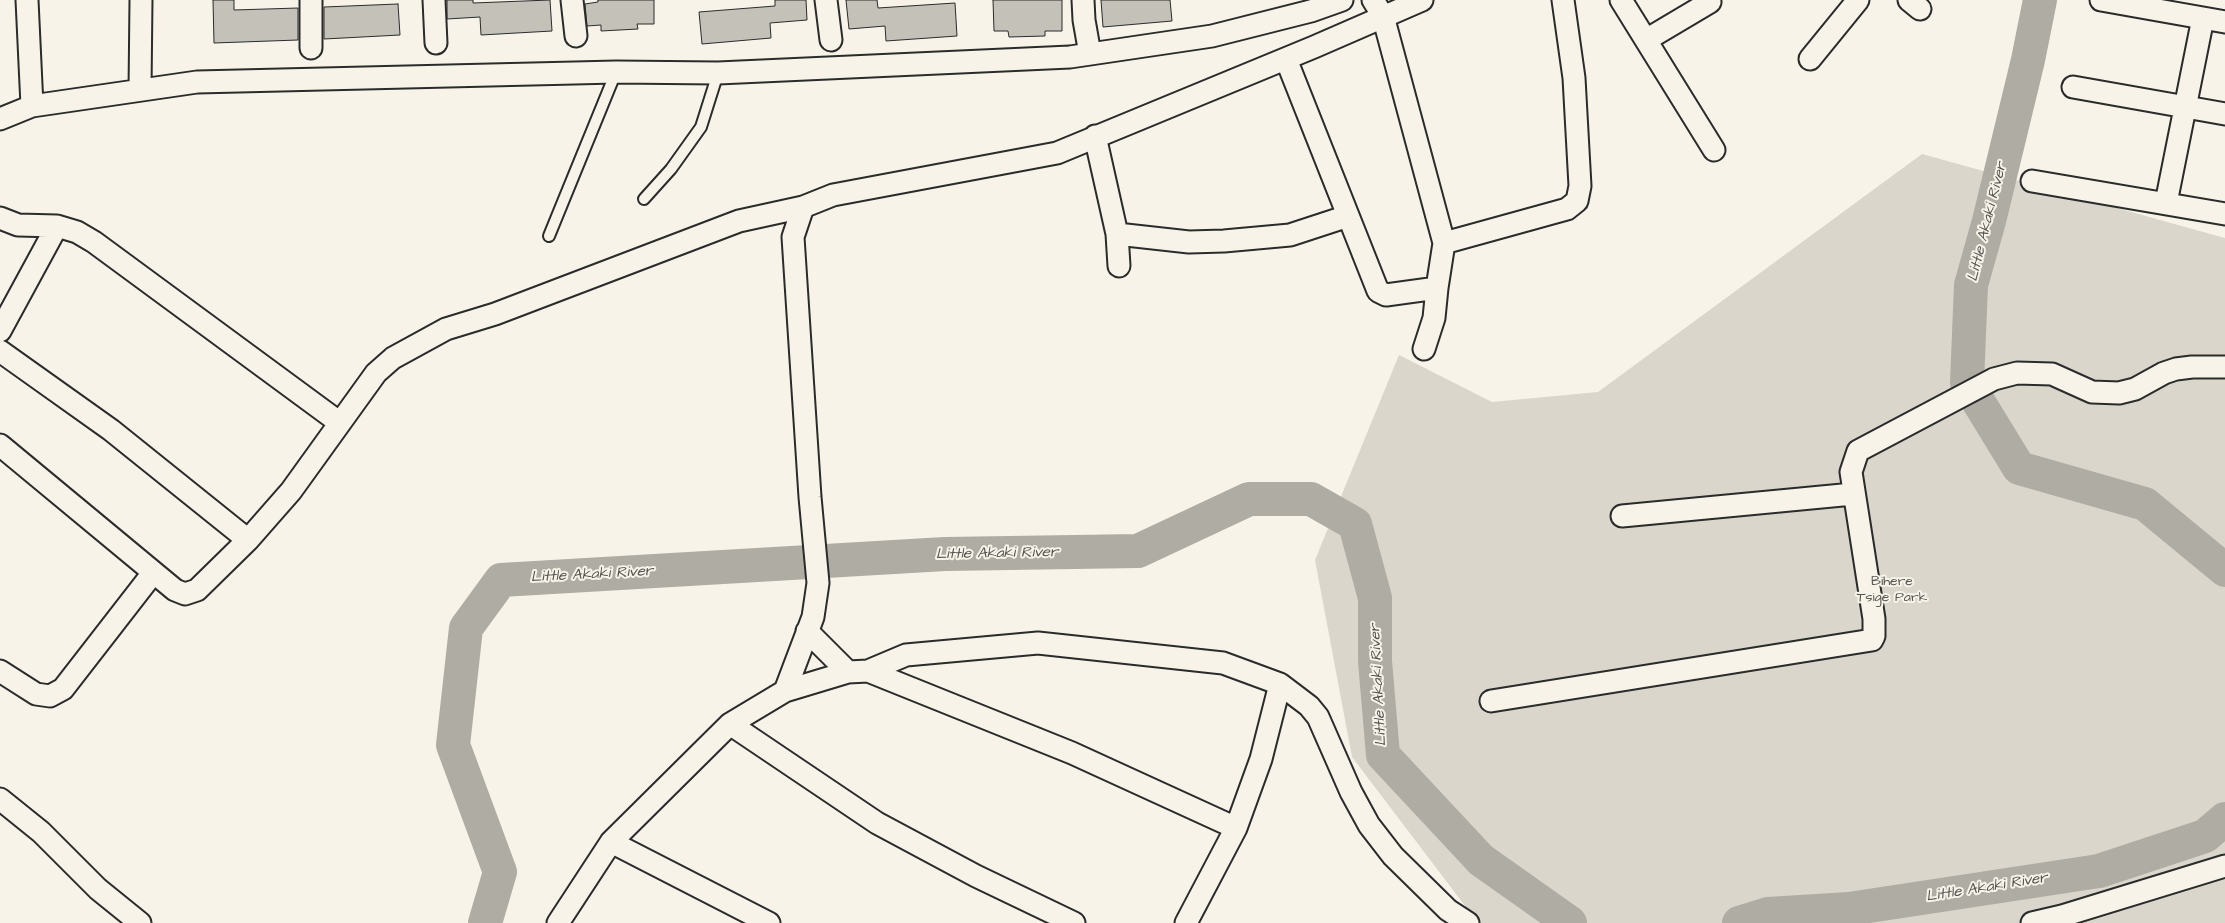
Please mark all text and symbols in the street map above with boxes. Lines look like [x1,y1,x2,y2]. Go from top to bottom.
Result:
water label: Little Akaki River [1964,160,2012,284]
water label: Little Akaki River [936,544,1058,564]
water label: Little Akaki River [530,563,654,587]
park label: Bihere Tsige Park [1857,574,1927,606]
water label: Little Akaki River [1367,623,1391,747]
water label: Little Akaki River [1925,870,2049,906]

